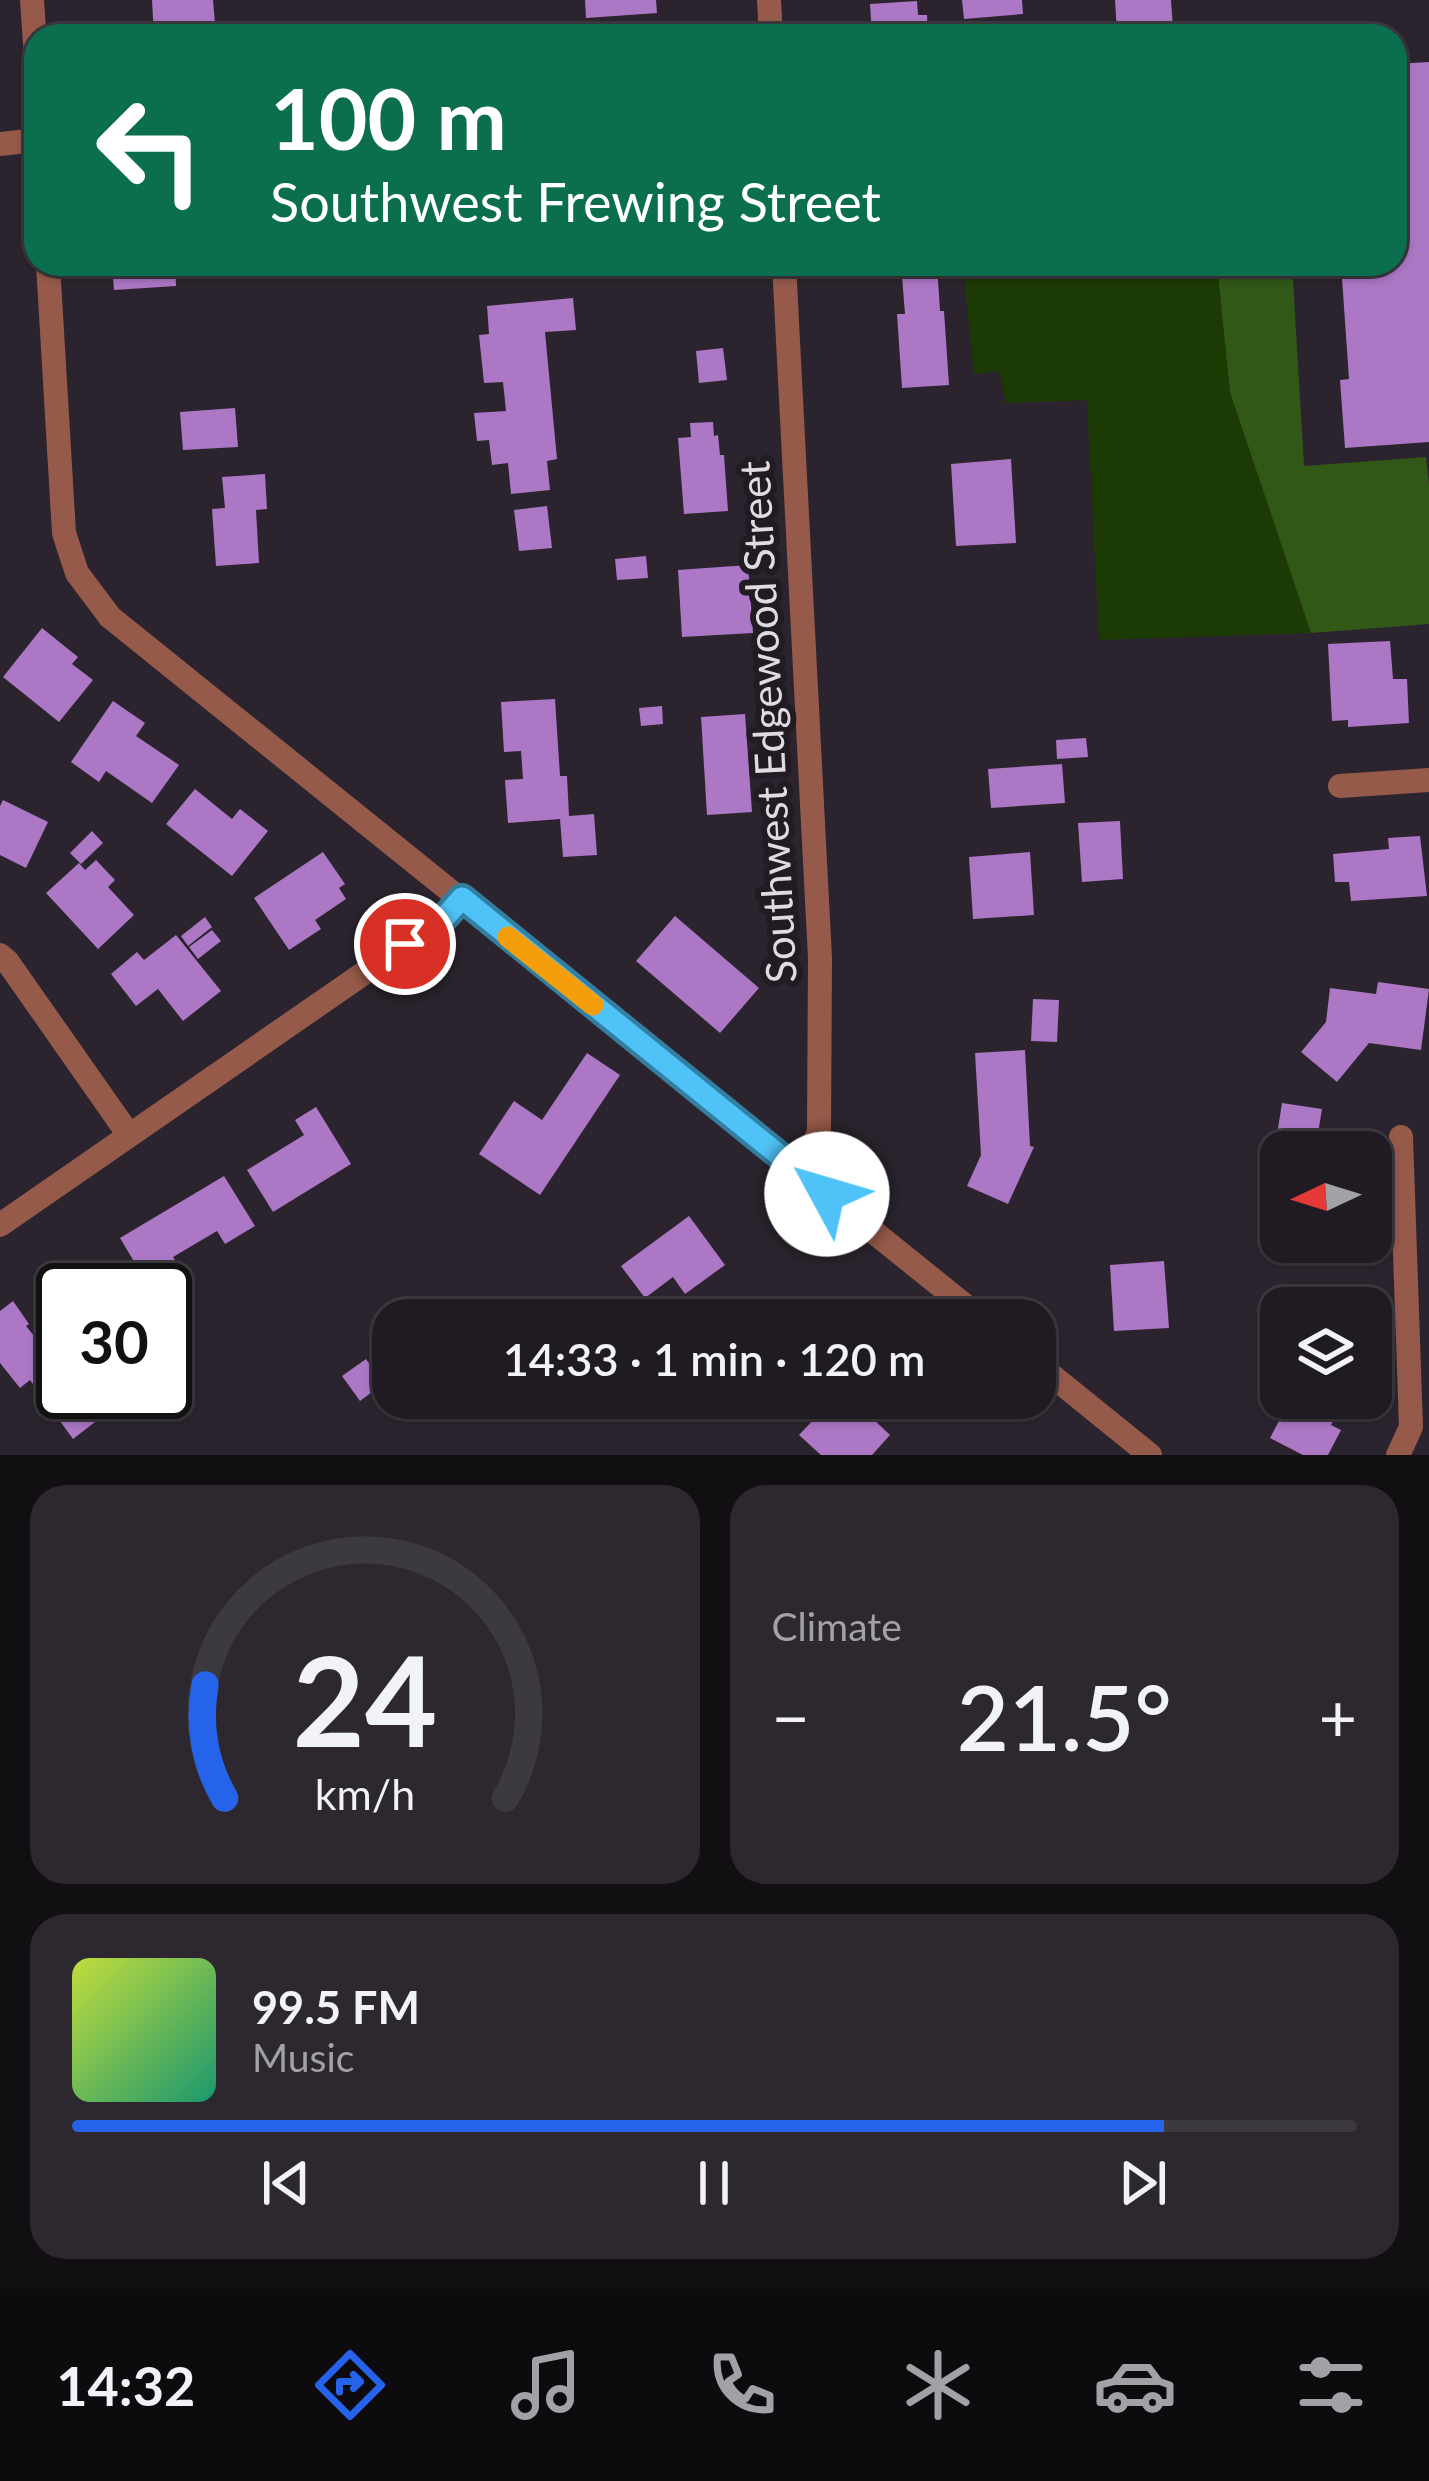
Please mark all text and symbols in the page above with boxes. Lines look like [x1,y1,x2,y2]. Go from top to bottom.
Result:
text: 100 m [270,67,507,168]
icon: left [72,72,228,228]
text: Southwest Frewing Street [270,169,881,234]
street label: Southwest Edgewood Street [728,460,806,984]
pin [354,893,456,995]
icon: arrive [372,911,438,977]
position arrow [764,1131,890,1257]
north arrow [1260,1131,1392,1263]
map controls [1260,1131,1392,1419]
speed limit sign: 30 [36,1263,192,1419]
button: layers [1260,1287,1392,1419]
text: 14:33 · 1 min · 120 m [503,1332,925,1386]
text: Climate [772,1603,902,1649]
text: 24 [292,1624,437,1774]
text: 21.5° [957,1662,1172,1770]
text: − [772,1677,810,1756]
text: + [1319,1677,1357,1756]
text: km/h [315,1767,415,1818]
text: 99.5 FM [252,1980,420,2034]
text: Music [252,2034,354,2080]
icon: previous [253,2150,319,2216]
icon: pause [681,2150,747,2216]
icon: next [1110,2150,1176,2216]
icon: directions [308,2343,392,2427]
icon: music [504,2343,588,2427]
icon: phone [700,2343,784,2427]
icon: climate [896,2343,980,2427]
icon: car [1093,2343,1177,2427]
icon: filters [1289,2343,1373,2427]
text: 14:32 [56,2353,195,2418]

